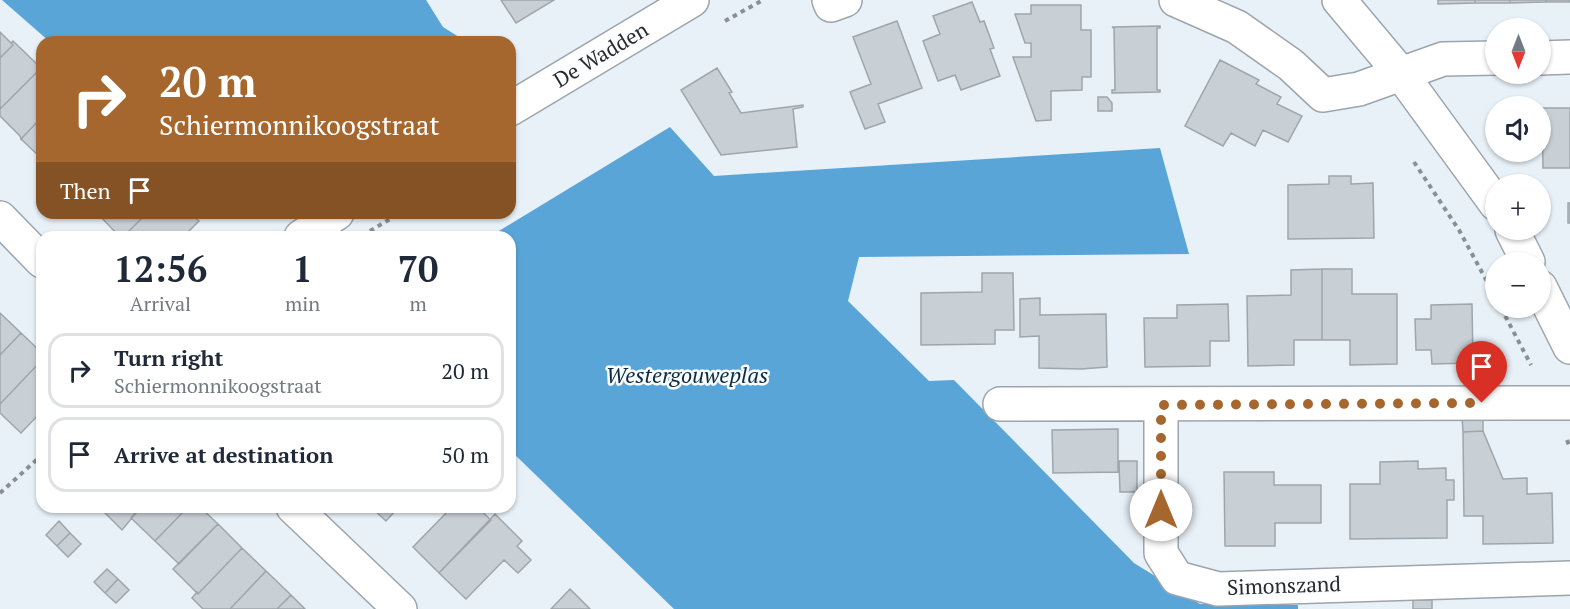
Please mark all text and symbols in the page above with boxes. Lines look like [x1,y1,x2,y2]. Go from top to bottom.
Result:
street label: De Wadden [548,15,653,93]
north arrow [1485,18,1551,84]
map controls [1485,18,1551,318]
text: 20 m [159,53,257,109]
icon: right [60,60,138,138]
button: sound [1485,96,1551,162]
text: Schiermonnikoogstraat [159,107,439,143]
icon: arrive [123,174,156,207]
button: + [1485,174,1551,240]
text: Then [60,176,111,205]
text: 12:56 [114,245,207,292]
text: 1 [292,245,313,292]
text: 70 [398,245,438,292]
button: − [1485,252,1551,318]
text: Arrival [130,290,191,317]
text: min [285,290,320,317]
text: m [409,290,427,317]
pin [1456,341,1507,403]
text: Turn right [114,343,223,372]
icon: arrive [1465,350,1498,383]
icon: right [63,354,96,387]
text: 20 m [441,356,489,385]
water label: Westergouweplas [606,360,768,389]
text: Schiermonnikoogstraat [114,372,322,399]
icon: arrive [63,438,96,471]
text: Arrive at destination [114,440,333,469]
text: 50 m [441,440,489,469]
position arrow [1129,478,1193,542]
street label: Simonszand [1227,569,1342,601]

